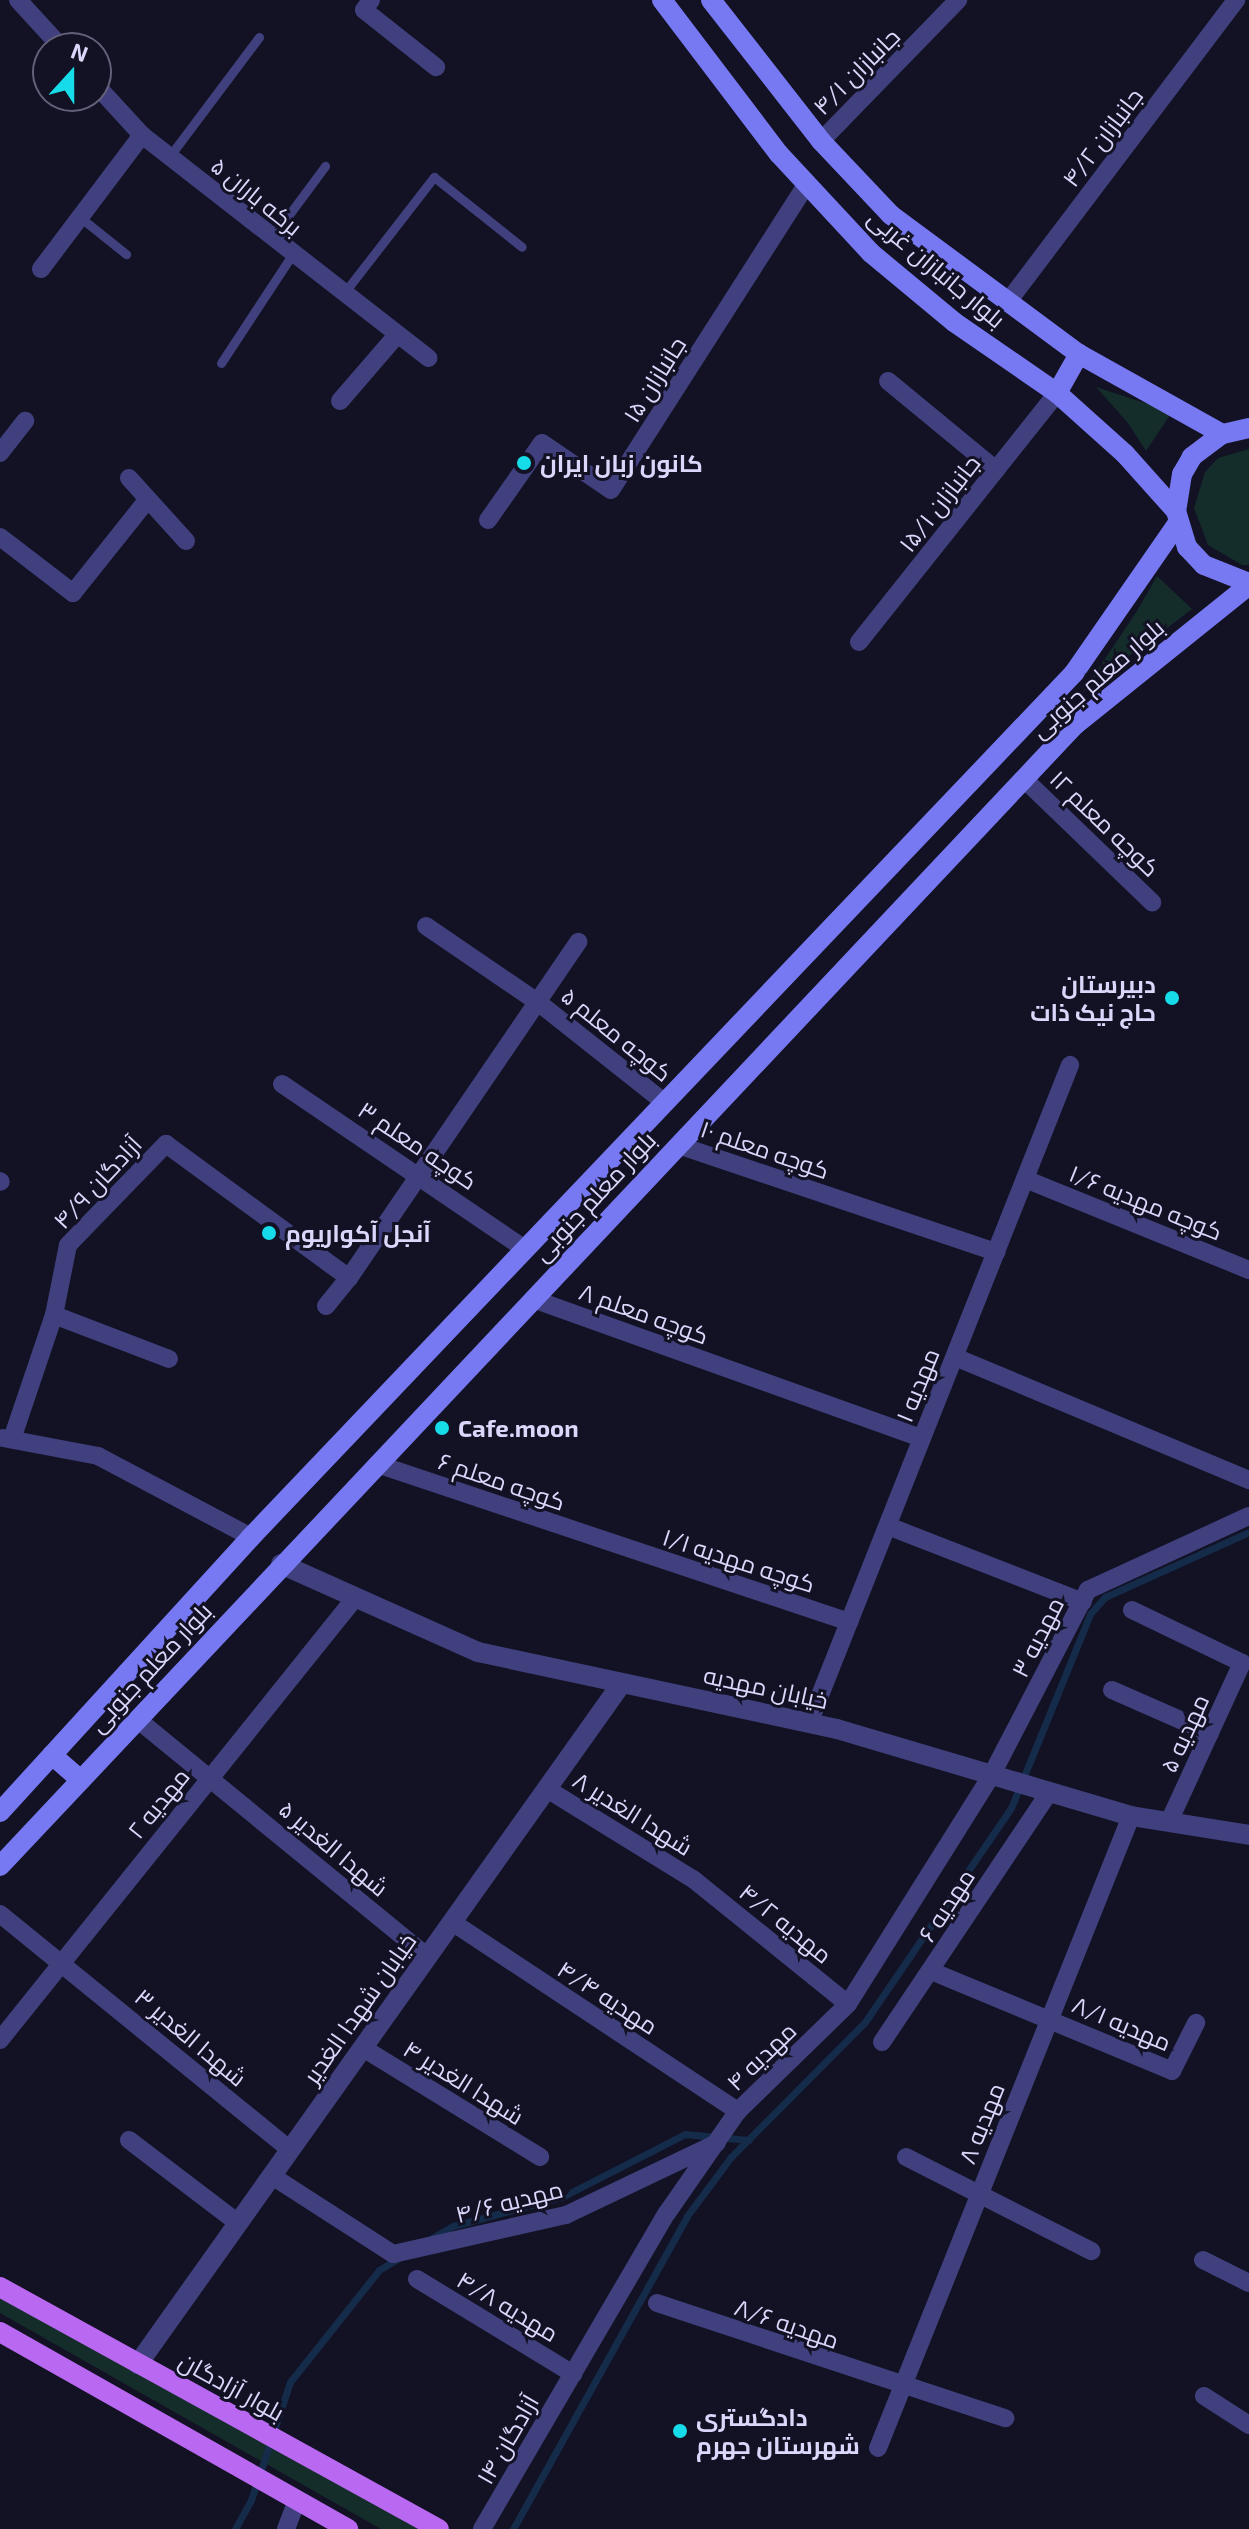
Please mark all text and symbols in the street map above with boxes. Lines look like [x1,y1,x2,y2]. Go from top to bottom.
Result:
street label: جانبازان ۴/۱ [807,22,905,120]
north arrow [32,32,112,112]
text: N [68,36,92,66]
street label: جانبازان ۴/۲ [1056,82,1148,192]
street label: برکه باران ۵ [206,151,308,241]
street label: بلوار جانبازان غربی [863,202,1011,334]
street label: جانبازان ۱۵ [616,331,692,427]
place label: کانون زبان ایران [540,449,703,477]
street label: جانبازان ۱۵/۱ [892,449,986,557]
marker: کانون زبان ایران [515,454,533,472]
street label: بلوار معلم جنوبی [1025,612,1169,744]
street label: کوچه معلم ۱۲ [1044,764,1166,882]
place label: دبیرستان حاج نیک ذات [1030,970,1156,1026]
street label: کوچه معلم ۵ [556,981,678,1087]
marker: دبیرستان حاج نیک ذات [1163,989,1181,1007]
street label: کوچه معلم ۳ [353,1095,483,1195]
street label: کوچه معلم ۱۰ [697,1114,833,1184]
street label: بلوار معلم جنوبی [527,1125,661,1267]
street label: آزادگان ۴/۹ [47,1130,147,1234]
street label: کوچه مهدیه ۱/۶ [1065,1158,1227,1246]
place label: آنجل آکواریوم [285,1219,431,1247]
marker: آنجل آکواریوم [260,1224,278,1242]
street label: کوچه معلم ۸ [575,1276,713,1350]
street label: مهدیه ۱ [889,1344,945,1426]
place label: Cafe.moon [458,1414,579,1442]
marker: Cafe.moon [433,1419,451,1437]
street label: کوچه معلم ۶ [435,1446,569,1516]
street label: کوچه مهدیه ۱/۱ [659,1522,819,1598]
street label: مهدیه ۳ [1005,1592,1069,1682]
street label: بلوار معلم جنوبی [83,1596,217,1738]
street label: خیابان مهدیه [701,1660,831,1714]
street label: مهدیه ۵ [1153,1689,1215,1777]
street label: مهدیه ۲ [121,1762,195,1844]
street label: شهدا الغدیر ۸ [568,1765,698,1861]
street label: شهدا الغدیر ۵ [274,1794,394,1902]
street label: مهدیه ۶ [912,1863,980,1947]
street label: مهدیه ۴/۲ [734,1877,838,1969]
street label: خیابان شهدا الغدیر [296,1927,422,2089]
street label: مهدیه ۴/۴ [552,1954,664,2040]
street label: شهدا الغدیر ۳ [129,1982,253,2092]
street label: مهدیه ۸/۱ [1068,1989,1176,2057]
street label: مهدیه ۴ [720,2016,802,2096]
street label: شهدا الغدیر ۴ [399,2034,529,2130]
street label: مهدیه ۸ [952,2078,1010,2168]
street label: مهدیه ۴/۶ [452,2174,566,2228]
street label: مهدیه ۴/۸ [452,2265,564,2347]
street label: مهدیه ۸/۶ [731,2292,843,2354]
street label: بلوار آزادگان [174,2345,290,2427]
street label: آزادگان ۱۴ [470,2389,544,2489]
place label: دادگستری شهرستان جهرم [696,2403,860,2459]
marker: دادگستری شهرستان جهرم [671,2422,689,2440]

